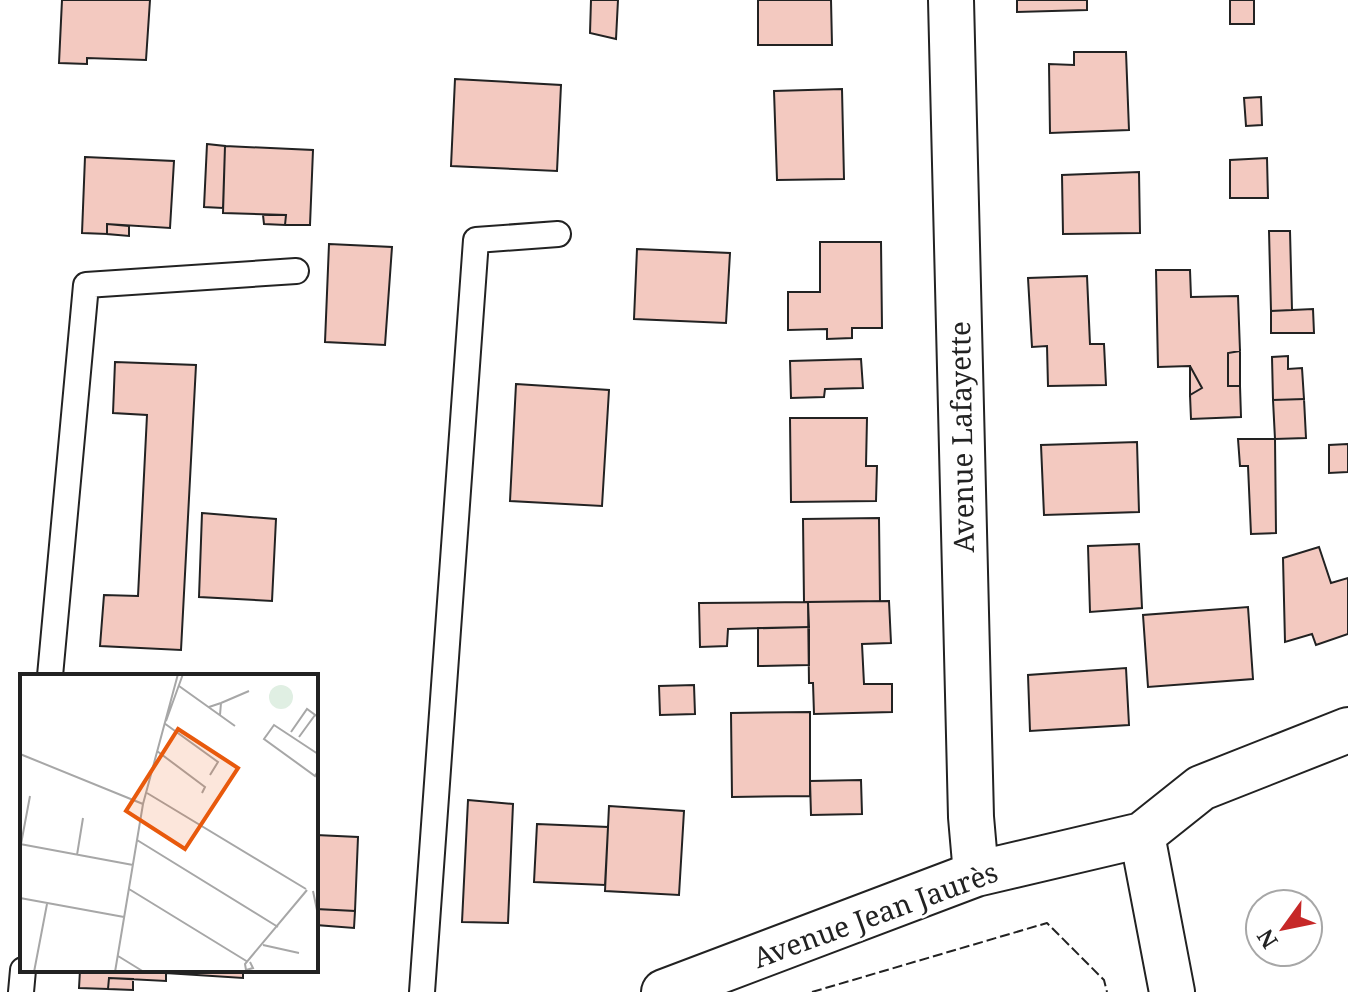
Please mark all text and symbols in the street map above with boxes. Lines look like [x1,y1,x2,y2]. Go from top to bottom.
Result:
street label: Avenue Lafayette [940,321,982,553]
inset map [20,674,318,972]
street label: Avenue Jean Jaurès [747,852,1003,976]
north arrow [1244,888,1324,968]
text: N [1249,924,1284,955]

